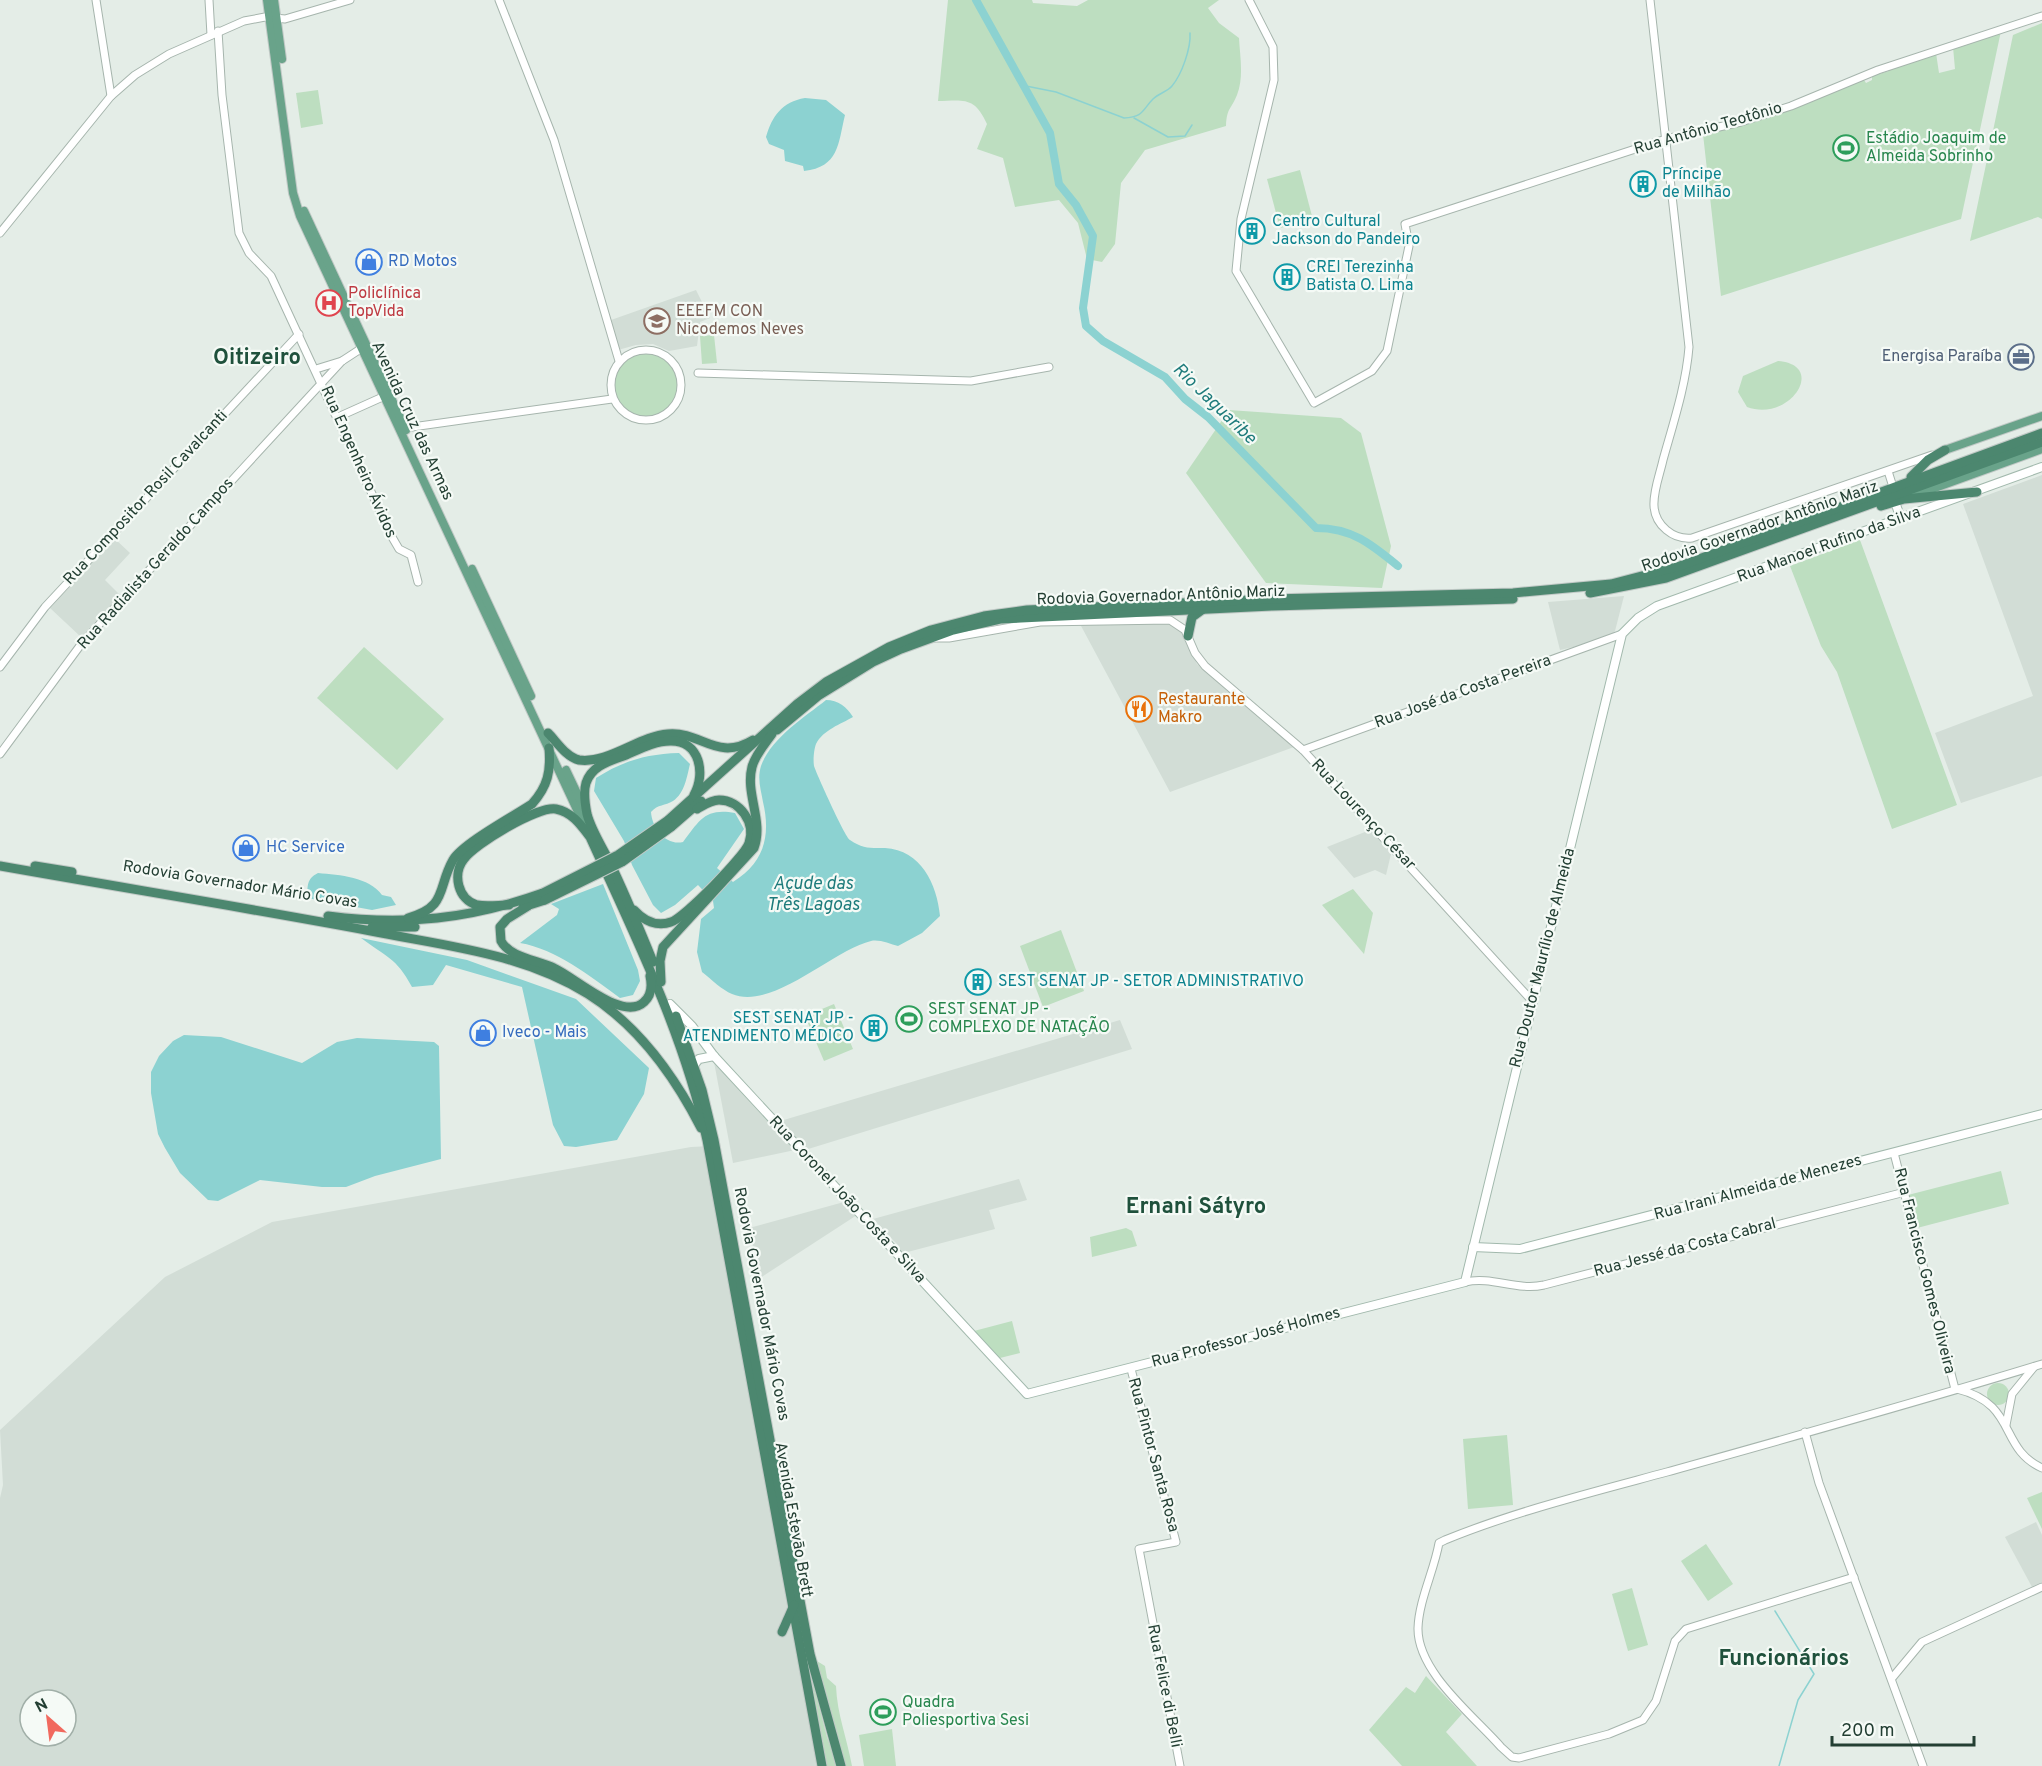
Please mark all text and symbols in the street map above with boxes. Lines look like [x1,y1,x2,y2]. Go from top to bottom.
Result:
street label: Rua Antônio Teotônio [1632,98,1784,160]
place label: Estádio Joaquim de Almeida Sobrinho [1866,129,2006,167]
sports icon: Estádio Joaquim de Almeida Sobrinho [1831,133,1861,163]
place label: Príncipe de Milhão [1662,165,1731,203]
building icon: Príncipe de Milhão [1628,169,1658,199]
place label: Centro Cultural Jackson do Pandeiro [1272,212,1420,250]
building icon: Centro Cultural Jackson do Pandeiro [1237,216,1267,246]
shop icon: RD Motos [354,247,384,277]
place label: RD Motos [388,252,457,272]
place label: CREI Terezinha Batista O. Lima [1306,258,1414,296]
building icon: CREI Terezinha Batista O. Lima [1272,262,1302,292]
place label: Policlínica TopVida [348,284,421,322]
hospital icon: Policlínica TopVida [314,288,344,318]
place label: EEEFM CON Nicodemos Neves [676,302,804,340]
school or university icon: EEEFM CON Nicodemos Neves [642,306,672,336]
street label: Avenida Cruz das Armas [366,338,458,504]
office icon: Energisa Paraíba [2006,342,2036,372]
district label: Oitizeiro [213,345,301,372]
place label: Energisa Paraíba [1882,347,2002,367]
water label: Rio Jaguaribe [1167,358,1261,450]
street label: Rua Engenheiro Ávidos [315,382,402,541]
street label: Rua Compositor Rosil Cavalcanti [60,406,232,590]
street label: Rua Radialista Geraldo Campos [74,474,238,654]
street label: Rodovia Governador Antônio Mariz [1639,477,1881,577]
street label: Rua Manoel Rufino da Silva [1735,502,1923,588]
street label: Rodovia Governador Antônio Mariz [1036,582,1286,610]
street label: Rua José da Costa Pereira [1372,651,1554,733]
place label: Restaurante Makro [1158,690,1245,728]
restaurant icon: Restaurante Makro [1124,694,1154,724]
street label: Rua Lourenço César [1306,755,1420,875]
shop icon: HC Service [231,833,261,863]
place label: HC Service [266,838,345,858]
street label: Rua Doutor Maurílio de Almeida [1506,846,1580,1070]
street label: Rodovia Governador Mário Covas [121,857,359,913]
water label: Açude das Três Lagoas [766,873,860,917]
building icon: SEST SENAT JP - SETOR ADMINISTRATIVO [963,967,993,997]
place label: SEST SENAT JP - SETOR ADMINISTRATIVO [998,972,1304,992]
place label: SEST SENAT JP - COMPLEXO DE NATAÇÃO [928,1000,1110,1038]
sports icon: SEST SENAT JP - COMPLEXO DE NATAÇÃO [894,1004,924,1034]
place label: SEST SENAT JP - ATENDIMENTO MÉDICO [683,1009,854,1047]
building icon: SEST SENAT JP - ATENDIMENTO MÉDICO [859,1013,889,1043]
shop icon: Iveco - Mais [468,1018,498,1048]
place label: Iveco - Mais [502,1023,587,1043]
street label: Rua Coronel João Costa e Silva [764,1112,930,1288]
street label: Rua Irani Almeida de Menezes [1652,1151,1864,1225]
street label: Rua Francisco Gomes Oliveira [1889,1166,1959,1376]
street label: Rodovia Governador Mário Covas [729,1186,793,1422]
district label: Ernani Sátyro [1126,1194,1266,1221]
street label: Rua Jessé da Costa Cabral [1592,1214,1778,1282]
street label: Rua Professor José Holmes [1149,1303,1343,1373]
street label: Rua Pintor Santa Rosa [1123,1376,1183,1534]
street label: Avenida Estevāo Brett [769,1441,817,1599]
street label: Rua Felice di Belli [1142,1623,1186,1749]
district label: Funcionários [1719,1646,1849,1673]
north arrow [18,1688,78,1748]
place label: Quadra Poliesportiva Sesi [902,1693,1029,1731]
text: N [32,1695,52,1718]
sports icon: Quadra Poliesportiva Sesi [868,1697,898,1727]
scale bar [1832,1709,1974,1747]
text: 200 m [1841,1720,1894,1743]

